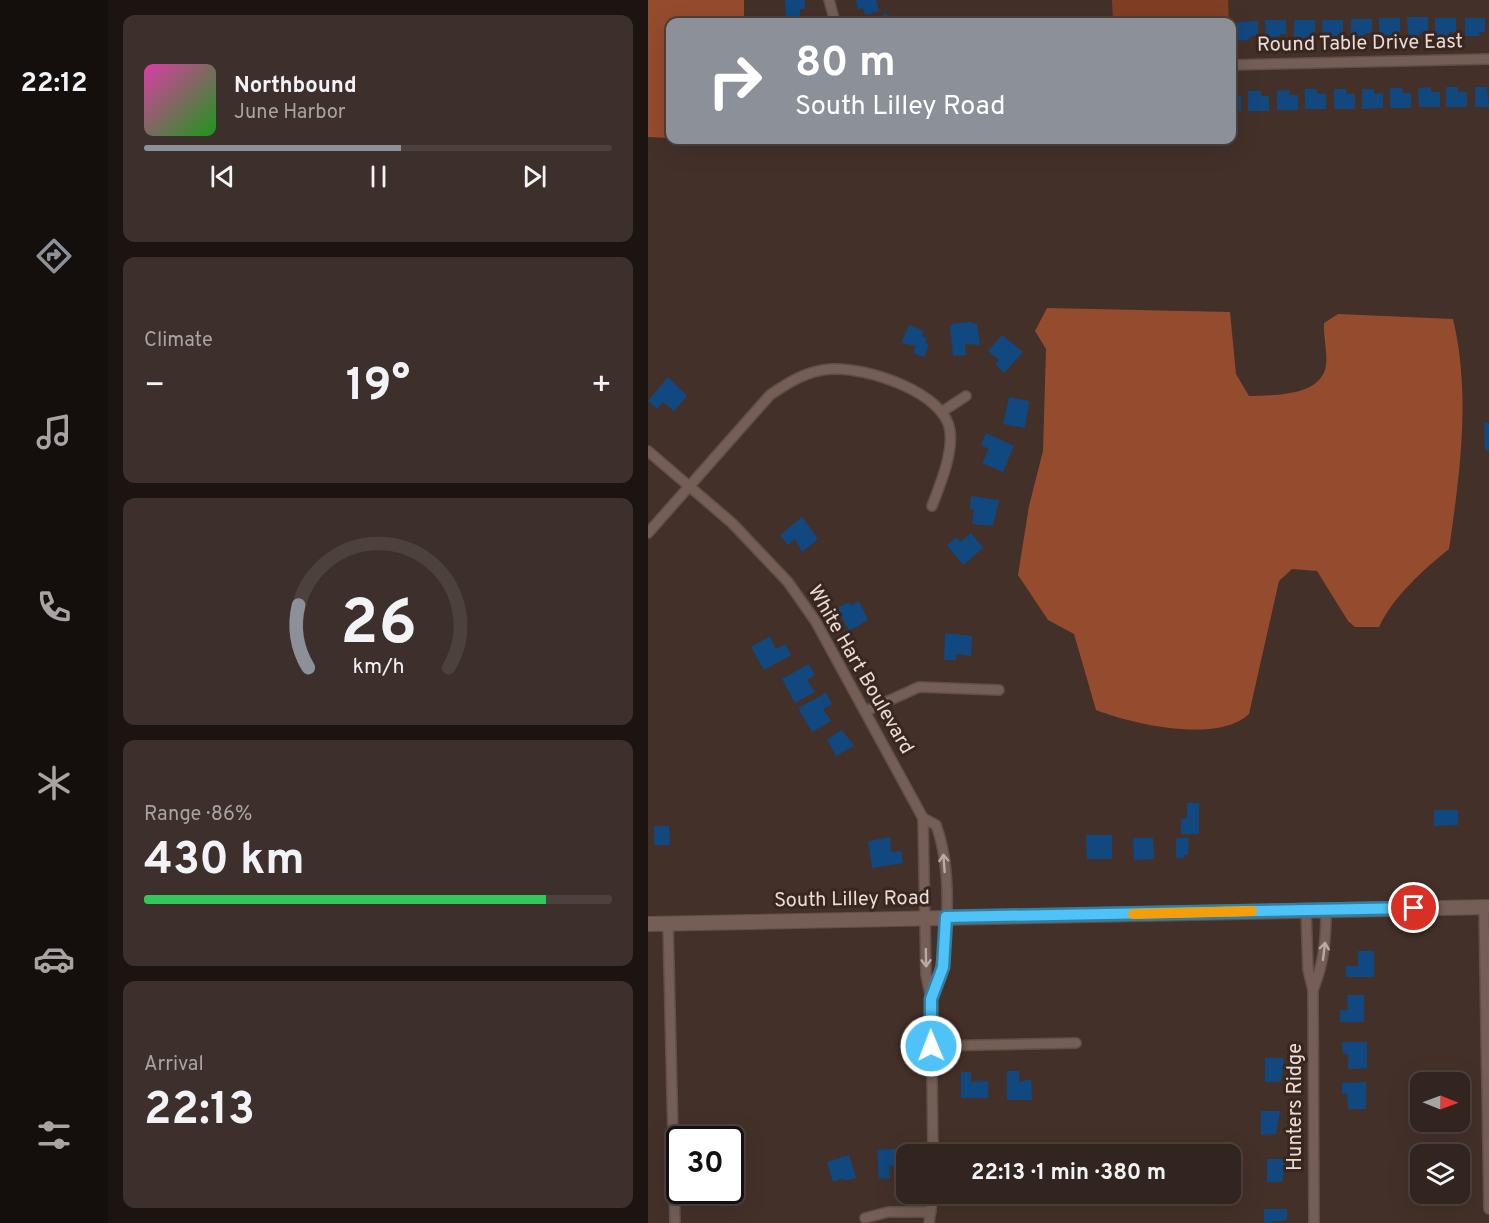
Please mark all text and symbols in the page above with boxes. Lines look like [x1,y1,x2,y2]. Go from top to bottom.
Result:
street label: Round Table Drive East [1257,29,1463,59]
text: 80 m [795,38,896,91]
icon: right [696,42,774,120]
text: 22:12 [21,67,87,101]
text: Northbound [234,73,357,100]
text: South Lilley Road [795,90,1005,124]
text: June Harbor [234,100,346,126]
icon: previous [206,160,239,193]
icon: pause [362,160,395,193]
icon: next [518,160,551,193]
icon: directions [33,235,75,277]
text: Climate [144,328,213,354]
text: 19° [346,359,410,416]
text: − [144,366,165,408]
text: + [591,366,612,408]
icon: music [33,411,75,453]
street label: White Hart Boulevard [801,581,919,759]
icon: phone [33,586,75,628]
text: 26 [340,588,416,667]
text: km/h [352,655,404,682]
icon: climate [33,762,75,804]
text: Range · 86% [144,802,252,828]
text: 430 km [144,833,305,890]
one-way arrow [938,853,949,873]
pin [1388,882,1439,933]
street label: South Lilley Road [774,886,930,914]
icon: arrive [1397,891,1430,924]
icon: car [33,938,75,980]
one-way arrow [1319,941,1330,961]
one-way arrow [920,947,932,967]
position arrow [899,1014,963,1078]
street label: Hunters Ridge [1283,1043,1309,1171]
text: Arrival [144,1052,204,1078]
north arrow [1410,1072,1470,1132]
map controls [1410,1072,1470,1204]
text: 22:13 [144,1083,255,1140]
icon: filters [33,1114,75,1156]
speed limit sign: 30 [666,1126,744,1204]
button: layers [1410,1144,1470,1204]
text: 22:13 · 1 min · 380 m [971,1160,1166,1187]

